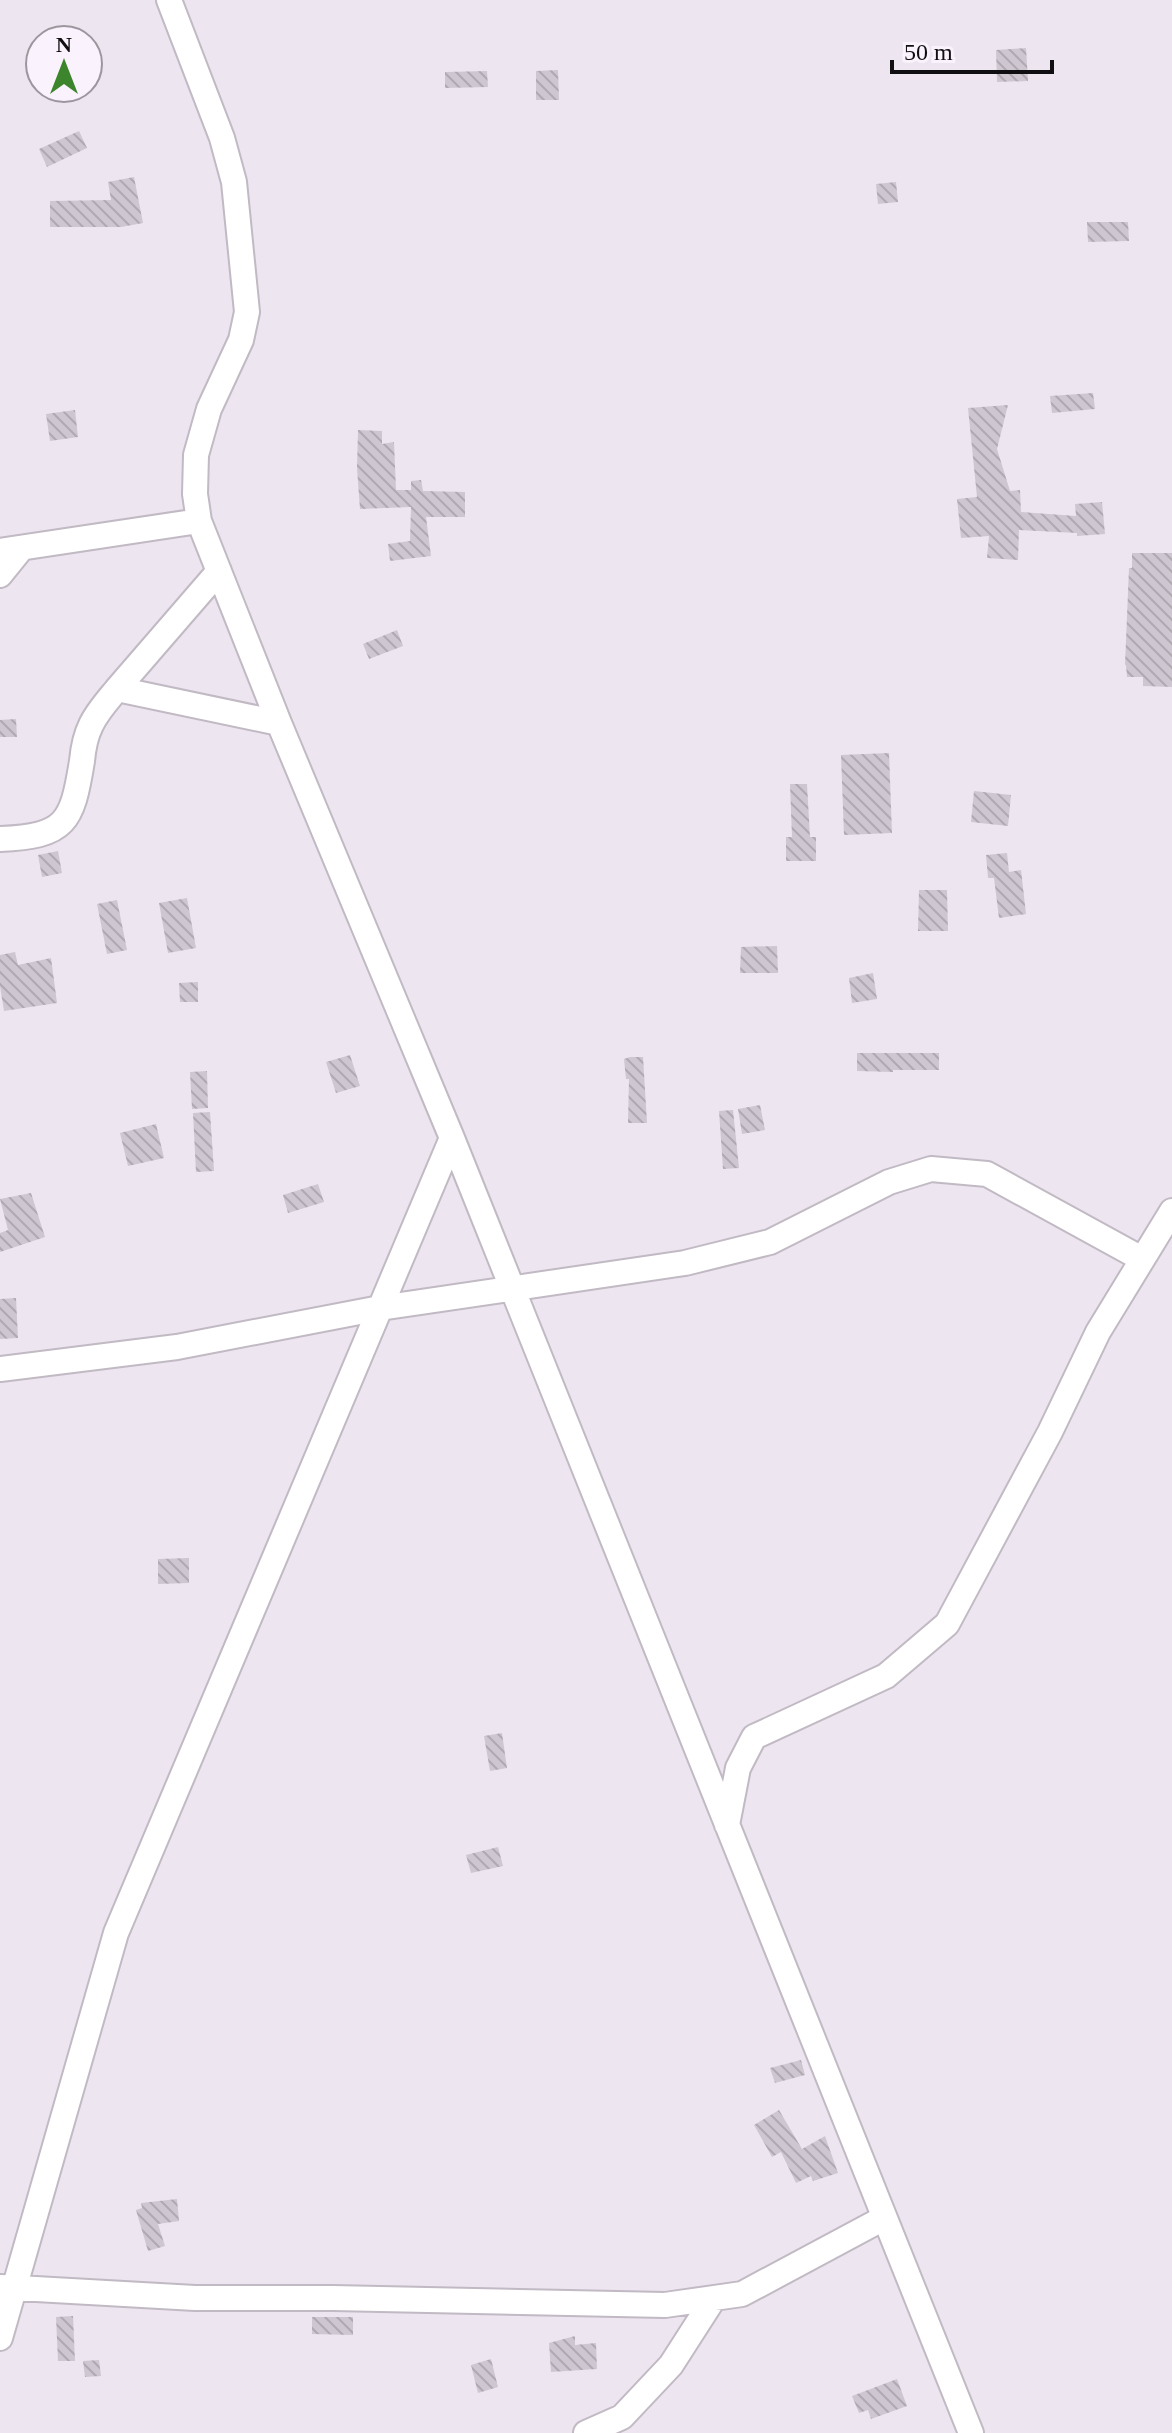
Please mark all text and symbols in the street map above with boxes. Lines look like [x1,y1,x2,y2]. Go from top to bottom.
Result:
north arrow [24,24,104,104]
scale bar [892,24,1052,74]
text: N [56,32,72,57]
text: 50 m [904,39,953,65]

